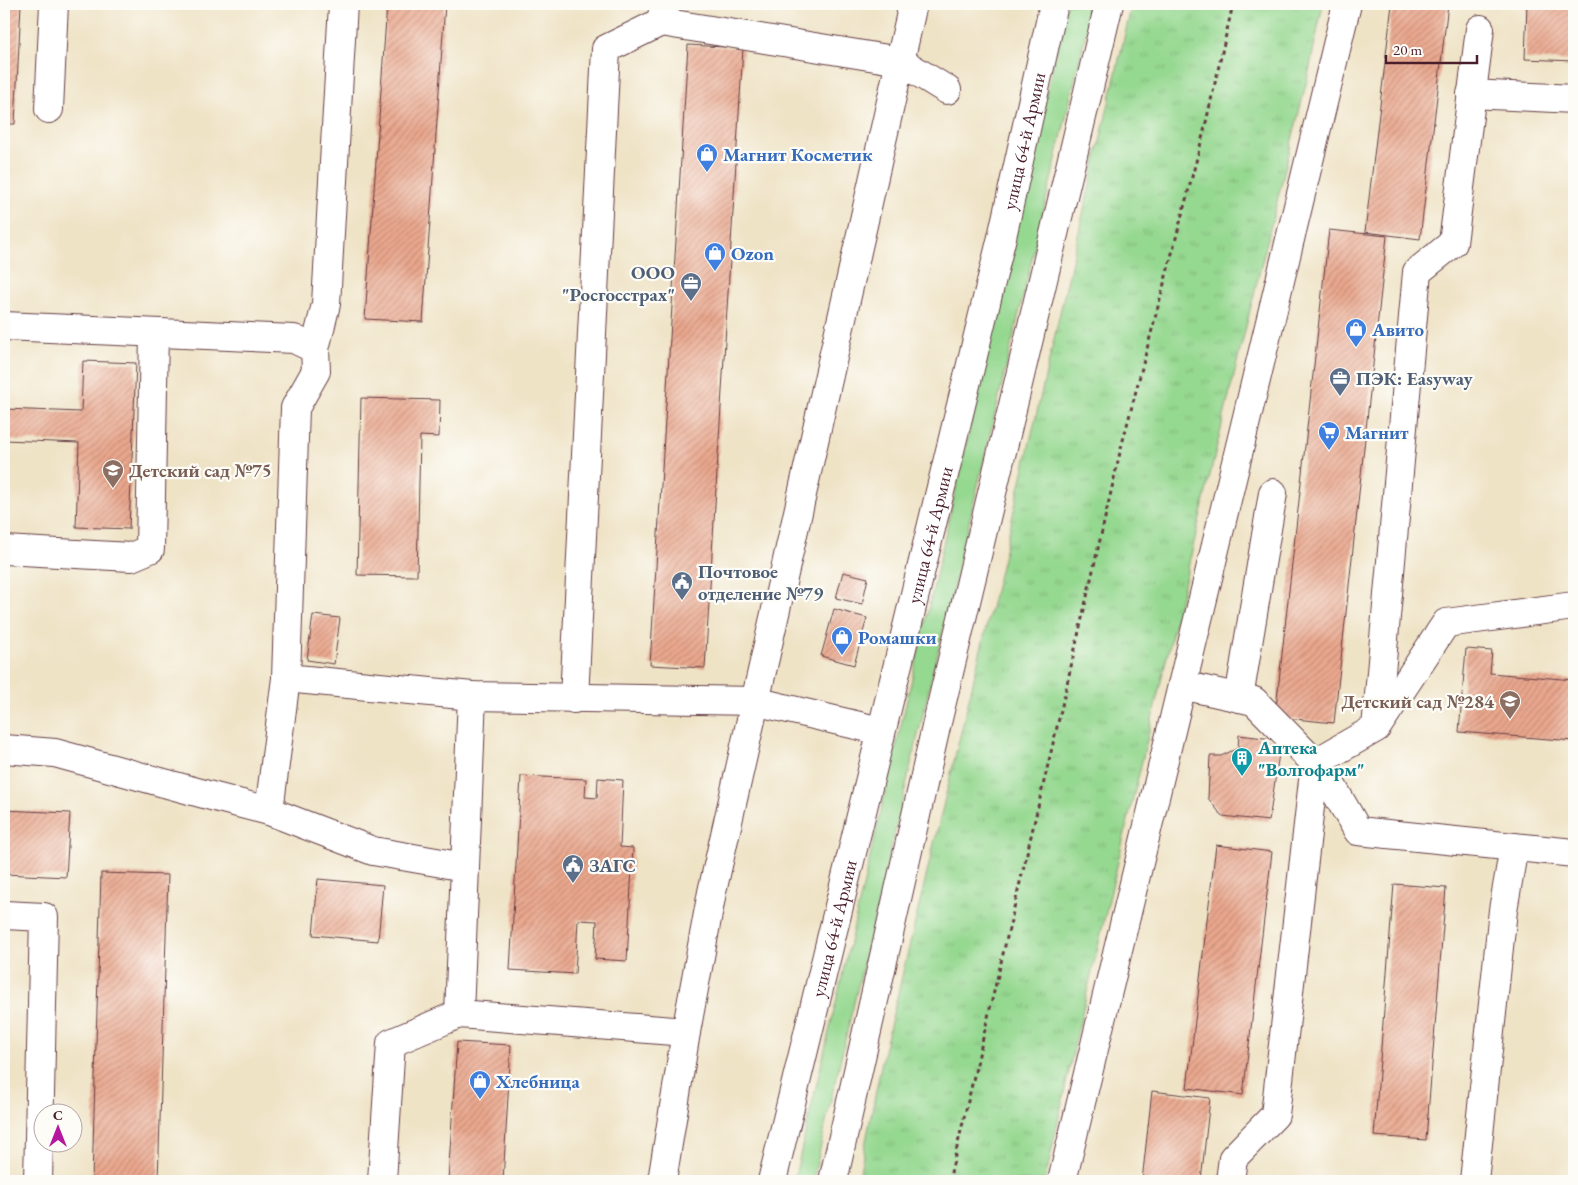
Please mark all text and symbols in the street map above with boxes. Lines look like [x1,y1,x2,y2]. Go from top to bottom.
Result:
scale bar [1386,32,1477,64]
text: 20 m [1393,40,1422,59]
street label: улица 64-й Армии [996,70,1051,212]
shop icon: Магнит Косметик [695,142,719,173]
place label: Магнит Косметик [723,142,873,167]
shop icon: Ozon [703,241,727,272]
place label: Ozon [731,241,774,266]
place label: ООО "Росгосстрах" [562,260,675,307]
office icon: ООО "Росгосстрах" [679,271,703,302]
shop icon: Авито [1344,317,1368,348]
place label: Авито [1371,317,1425,342]
office icon: ПЭК: Easyway [1328,366,1352,397]
place label: ПЭК: Easyway [1356,366,1474,391]
supermarket icon: Магнит [1317,420,1341,451]
place label: Магнит [1345,420,1409,445]
school or university icon: Детский сад №75 [101,458,125,489]
place label: Детский сад №75 [129,458,272,483]
street label: улица 64-й Армии [901,464,958,606]
place label: Почтовое отделение №79 [698,559,823,606]
public building icon: Почтовое отделение №79 [670,570,694,601]
shop icon: Ромашки [830,625,854,656]
place label: Ромашки [858,625,937,650]
place label: Детский сад №284 [1341,689,1495,714]
school or university icon: Детский сад №284 [1498,689,1522,720]
place label: Аптека "Волгофарм" [1257,735,1365,782]
building icon: Аптека "Волгофарм" [1230,746,1254,777]
public building icon: ЗАГС [561,853,585,884]
place label: ЗАГС [589,853,636,878]
street label: улица 64-й Армии [805,857,862,1000]
shop icon: Хлебница [468,1069,492,1100]
place label: Хлебница [495,1069,580,1094]
north arrow [32,1102,82,1152]
text: С [53,1106,63,1124]

